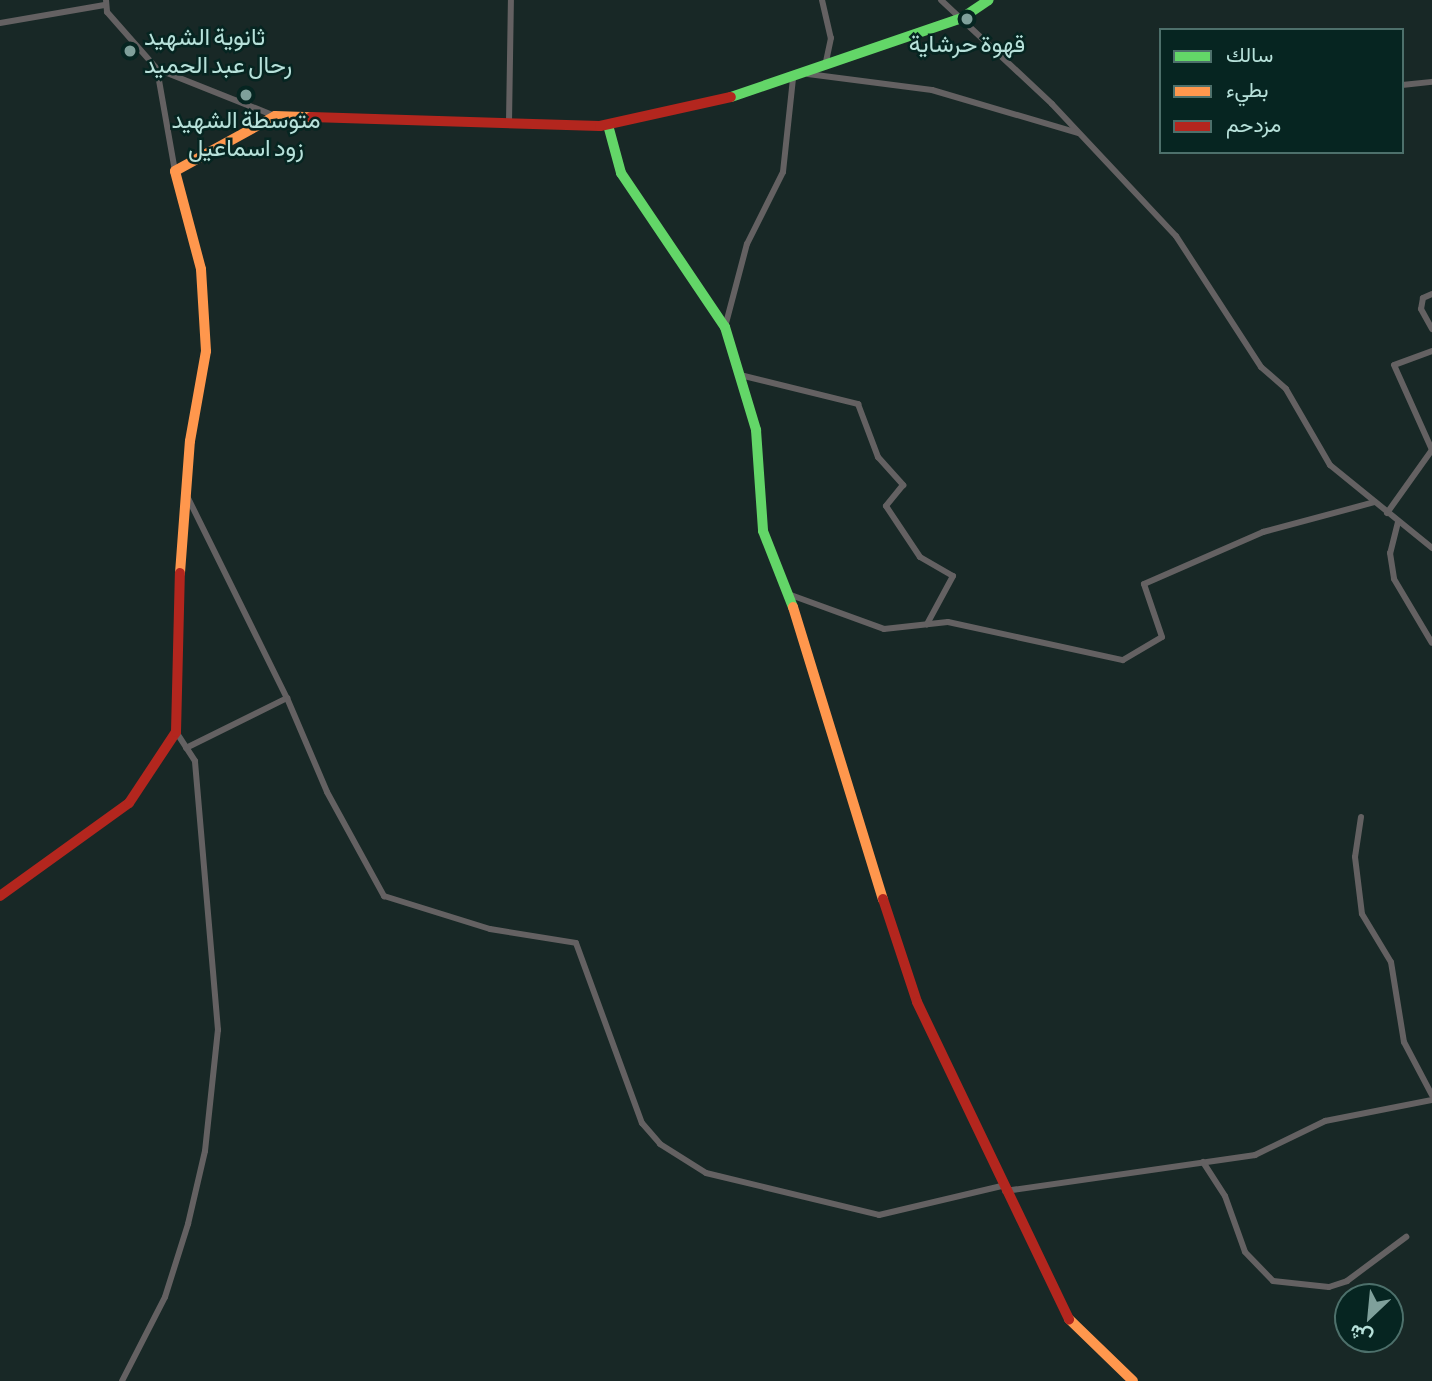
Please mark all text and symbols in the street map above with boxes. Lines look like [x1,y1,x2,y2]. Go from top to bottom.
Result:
marker: قهوة حرشاية [959,11,975,27]
place label: ثانوية الشهيد رحال عبد الحميد [144,23,292,79]
legend [1159,28,1404,154]
place label: قهوة حرشاية [909,30,1025,58]
text: سالك [1226,42,1273,66]
marker: ثانوية الشهيد رحال عبد الحميد [122,43,138,59]
text: بطيء [1226,77,1269,101]
marker: متوسطة الشهيد زود اسماعيل [238,87,254,103]
place label: متوسطة الشهيد زود اسماعيل [171,106,321,162]
text: مزدحم [1226,112,1281,136]
north arrow [1334,1283,1404,1353]
text: ش [1346,1320,1376,1350]

